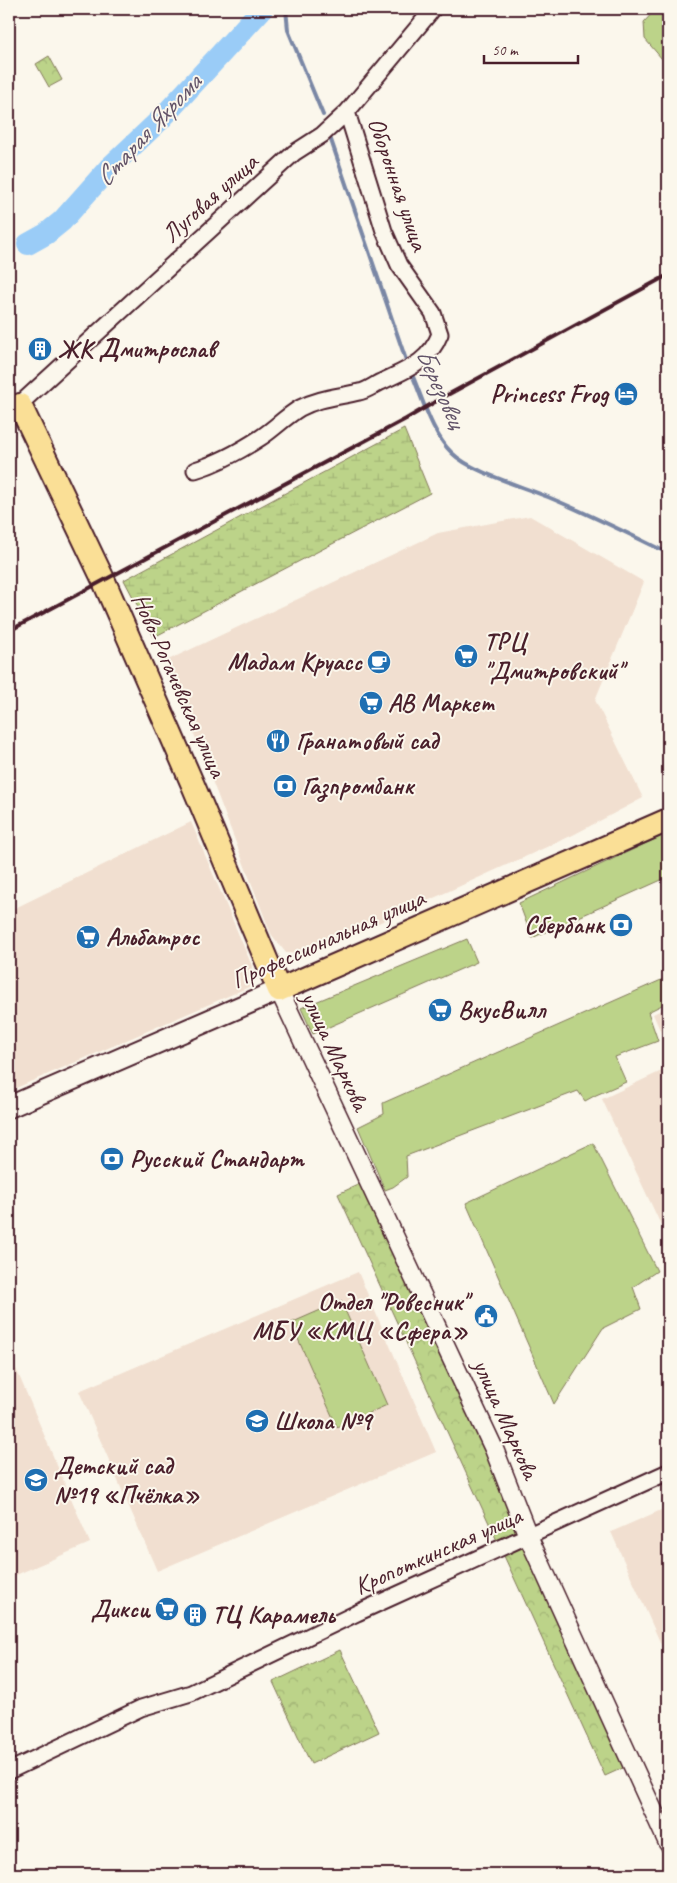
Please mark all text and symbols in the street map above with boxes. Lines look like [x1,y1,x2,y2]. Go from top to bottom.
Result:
scale bar [484,32,578,64]
text: 50 m [492,41,519,60]
water label: Старая Яхрома [88,65,210,193]
street label: Оборонная улица [360,113,436,257]
street label: Луговая улица [155,145,266,250]
place label: ЖК Дмитрослав [58,333,220,365]
building icon: ЖК Дмитрослав [27,336,53,362]
water label: Березовец [408,343,475,436]
place label: Princess Frog [491,378,610,410]
hotel icon: Princess Frog [613,381,639,407]
street label: Ново-Рогачевская улица [124,588,235,784]
place label: ТРЦ "Дмитровский" [484,626,628,687]
supermarket icon: ТРЦ "Дмитровский" [453,643,479,669]
place label: Мадам Круасс [227,646,363,678]
cafe icon: Мадам Круасс [366,649,392,675]
place label: АВ Маркет [388,687,495,719]
supermarket icon: АВ Маркет [358,690,384,716]
place label: Гранатовый сад [296,725,440,757]
restaurant icon: Гранатовый сад [265,728,291,754]
place label: Газпромбанк [302,770,416,802]
bank icon: Газпромбанк [272,773,298,799]
street label: Профессиональная улица [226,881,432,996]
place label: Сбербанк [524,909,606,941]
bank icon: Сбербанк [608,912,634,938]
place label: Альбатрос [106,921,200,953]
supermarket icon: Альбатрос [75,924,101,950]
street label: улица Маркова [293,984,378,1118]
place label: ВкусВилл [458,994,548,1026]
supermarket icon: ВкусВилл [427,997,453,1023]
place label: Русский Стандарт [130,1143,306,1175]
bank icon: Русский Стандарт [99,1146,125,1172]
place label: Отдел "Ровесник" МБУ «КМЦ «Сфера» [252,1286,473,1347]
public building icon: Отдел "Ровесник" МБУ «КМЦ «Сфера» [473,1303,499,1329]
street label: улица Маркова [465,1352,548,1486]
place label: Школа №9 [274,1405,374,1437]
school or university icon: Школа №9 [244,1408,270,1434]
place label: Детский сад №19 «Пчёлка» [54,1450,200,1511]
school or university icon: Детский сад №19 «Пчёлка» [23,1467,49,1493]
street label: Кропоткинская улица [349,1499,529,1602]
place label: Дикси [91,1593,152,1625]
supermarket icon: Дикси [154,1596,180,1622]
place label: ТЦ Карамель [212,1599,336,1631]
building icon: ТЦ Карамель [182,1602,208,1628]

